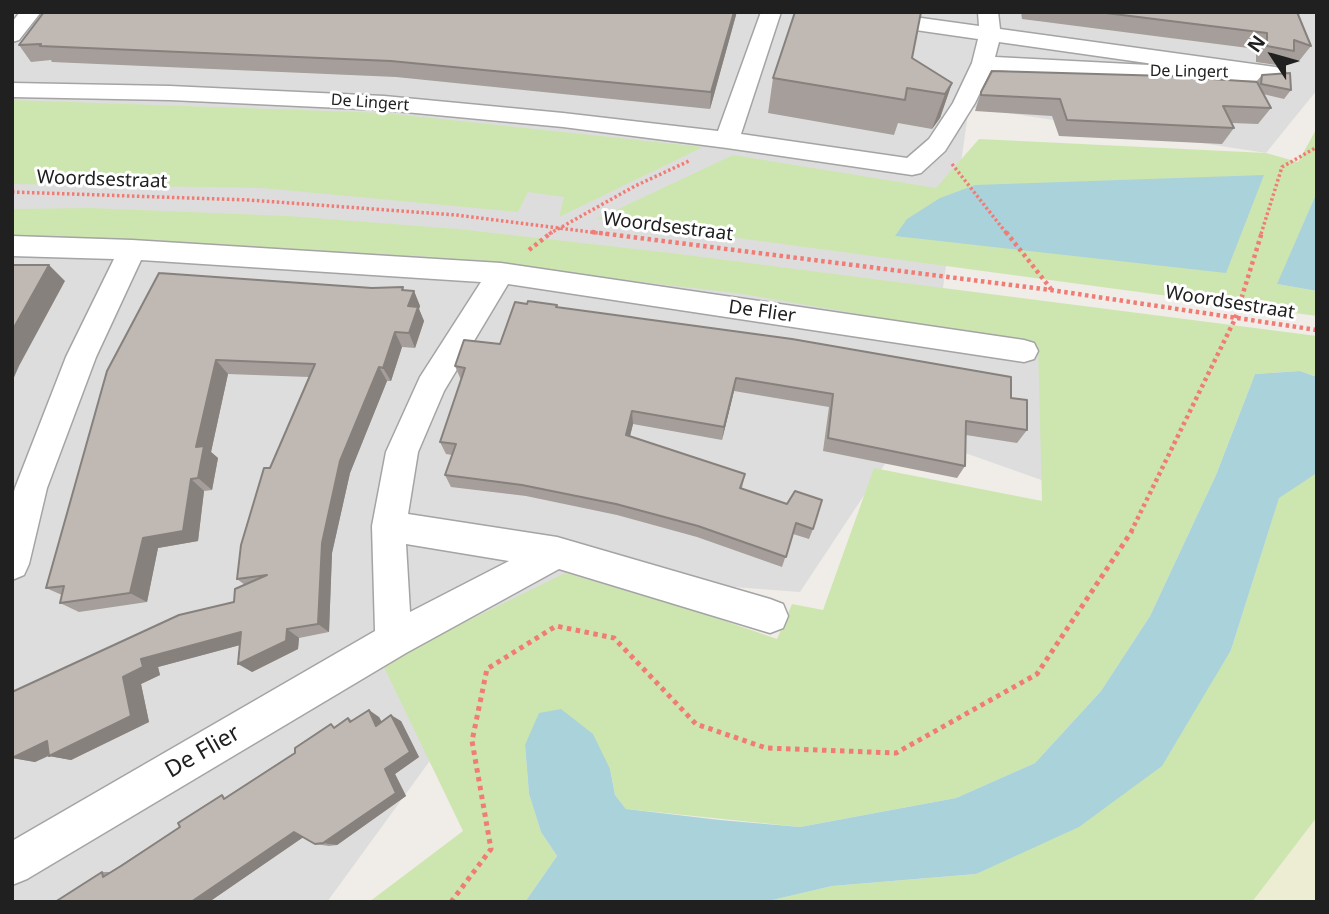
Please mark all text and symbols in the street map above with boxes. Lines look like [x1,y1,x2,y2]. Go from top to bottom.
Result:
north arrow [1238,21,1308,91]
text: N [1241,30,1271,58]
street label: De Lingert [1150,62,1228,82]
street label: De Lingert [330,91,410,115]
street label: Woordsestraat [36,166,168,194]
street label: Woordsestraat [602,208,734,246]
street label: Woordsestraat [1164,282,1296,324]
street label: De Flier [727,296,797,328]
street label: De Flier [161,720,245,784]

